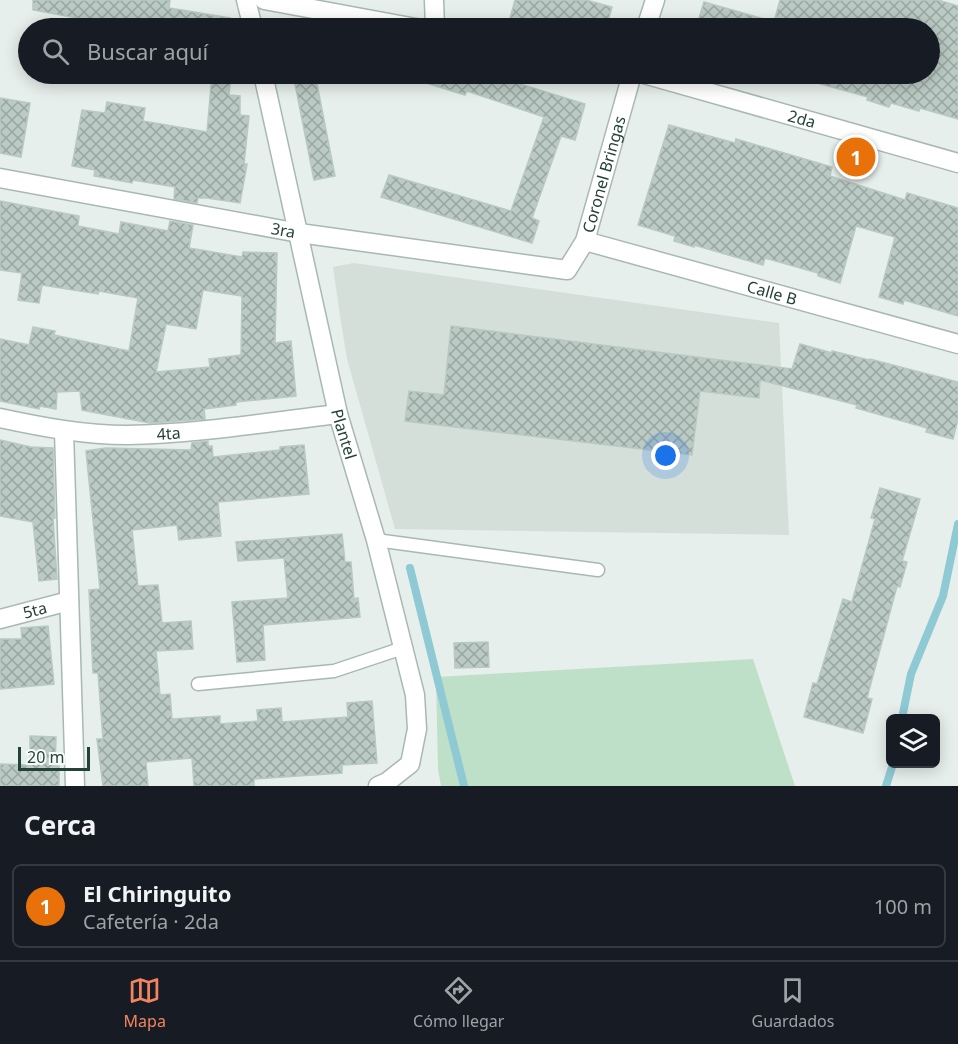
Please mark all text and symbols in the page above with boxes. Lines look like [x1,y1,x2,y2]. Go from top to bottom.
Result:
search box [18,18,940,84]
icon: search [39,35,72,68]
text: Buscar aquí [87,36,208,66]
street label: 2da [785,104,818,133]
street label: Coronel Bringas [577,113,631,235]
pin: 1 [836,134,876,180]
street label: 3ra [269,217,297,243]
street label: Calle B [744,275,800,310]
street label: Plantel [326,407,362,462]
street label: 4ta [156,421,181,445]
your location [651,441,680,470]
street label: 5ta [20,596,49,624]
map controls [886,714,940,768]
button: layers [886,714,940,768]
scale bar [18,744,90,772]
text: 20 m [27,746,64,768]
text: Cerca [24,807,96,843]
text: El Chiringuito [83,878,231,908]
text: 1 [40,893,51,920]
text: 100 m [874,893,932,920]
text: Cafetería · 2da [83,908,219,935]
tab: Mapa [124,974,166,1032]
tab: Cómo llegar [413,974,504,1032]
tab: Guardados [752,974,834,1032]

